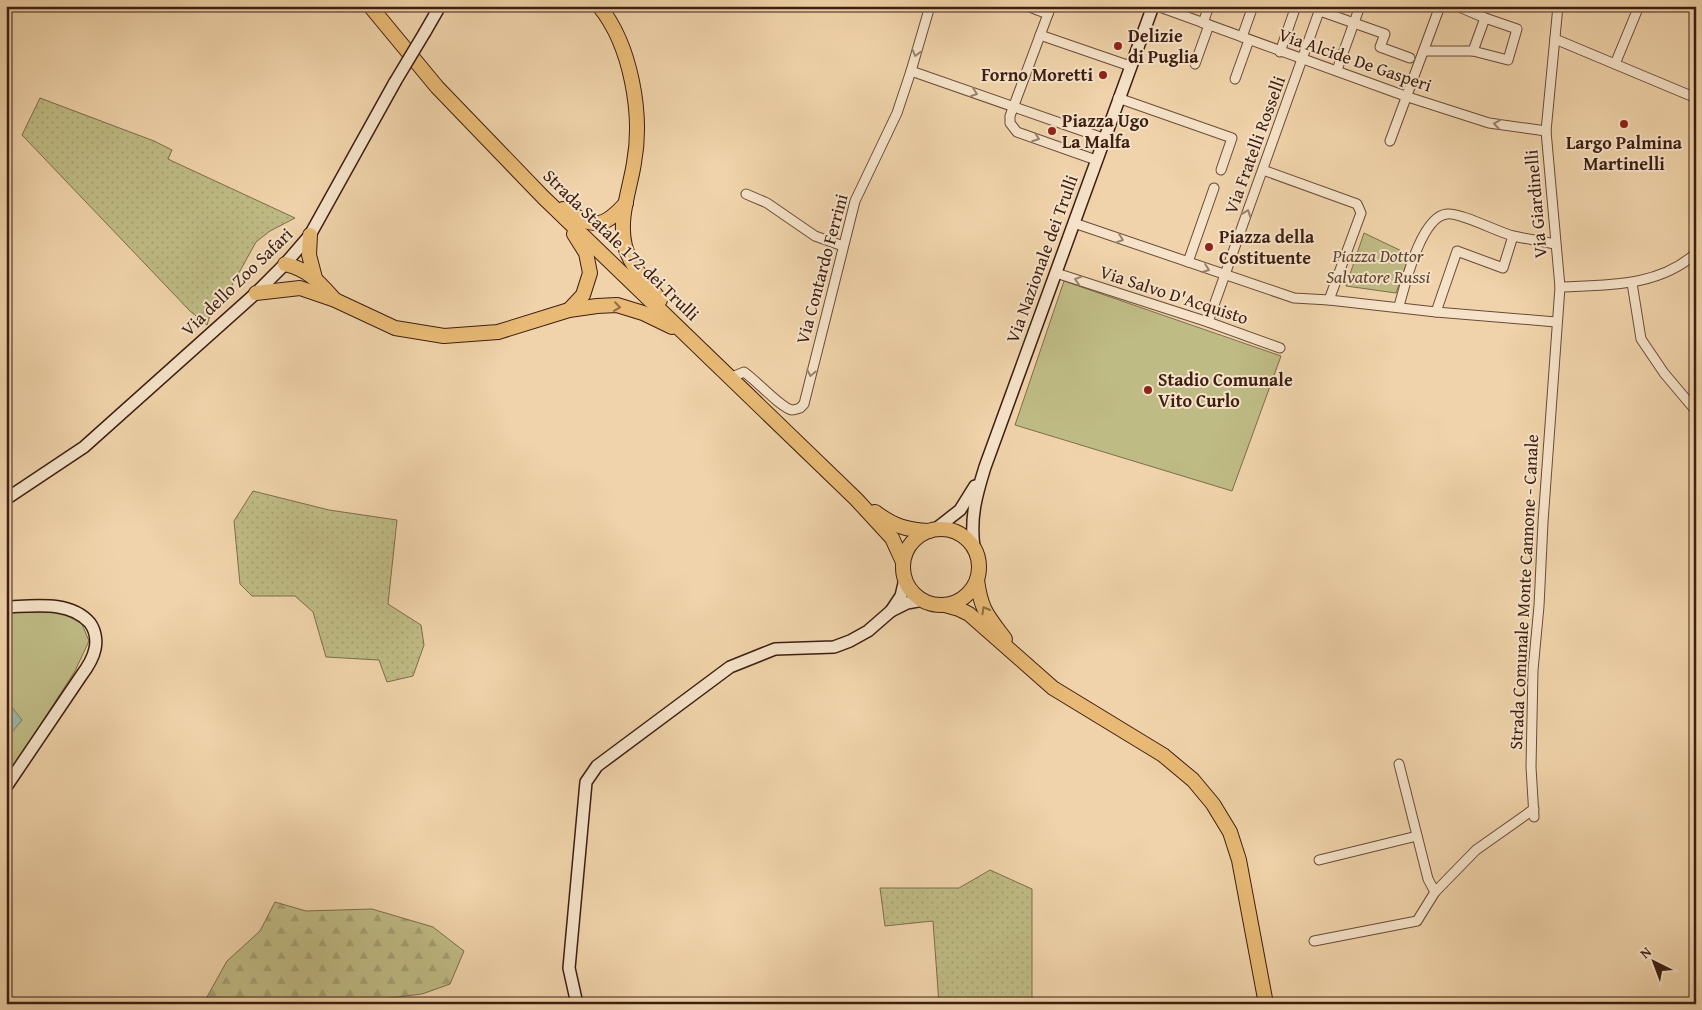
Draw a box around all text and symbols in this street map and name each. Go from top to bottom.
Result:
street label: Via Alcide De Gasperi [1275,21,1435,98]
place label: Delizie di Puglia [1128,22,1199,70]
marker: Delizie di Puglia [1112,40,1124,52]
one-way arrow [911,49,922,57]
place label: Forno Moretti [981,61,1093,88]
marker: Forno Moretti [1097,69,1109,81]
street label: Via Fratelli Rosselli [1217,72,1292,218]
one-way arrow [969,87,978,97]
place label: Piazza Ugo La Malfa [1062,107,1149,155]
marker: Largo Palmina Martinelli [1618,118,1630,130]
one-way arrow [1493,119,1501,130]
marker: Piazza Ugo La Malfa [1046,125,1058,137]
place label: Largo Palmina Martinelli [1566,129,1683,177]
one-way arrow [1031,132,1040,142]
street label: Via Giardinelli [1517,149,1554,260]
street label: Strada Statale 172 dei Trulli [537,163,706,327]
street label: Via Nazionale dei Trulli [999,171,1085,347]
street label: Via Contardo Ferrini [788,191,855,347]
one-way arrow [1241,209,1251,218]
street label: Via dello Zoo Safari [175,221,299,342]
place label: Piazza della Costituente [1219,223,1315,271]
one-way arrow [1115,233,1124,243]
marker: Piazza della Costituente [1203,241,1215,253]
park label: Piazza Dottor Salvatore Russi [1326,242,1430,290]
street label: Via Salvo D'Acquisto [1096,258,1252,331]
one-way arrow [1201,263,1210,273]
one-way arrow [1074,276,1083,286]
one-way arrow [612,301,621,311]
place label: Stadio Comunale Vito Curlo [1158,366,1293,414]
one-way arrow [807,368,817,377]
marker: Stadio Comunale Vito Curlo [1142,384,1154,396]
street label: Strada Comunale Monte Cannone - Canale [1502,433,1545,750]
one-way arrow [981,606,991,615]
north arrow [1630,938,1680,988]
text: N [1635,941,1656,963]

